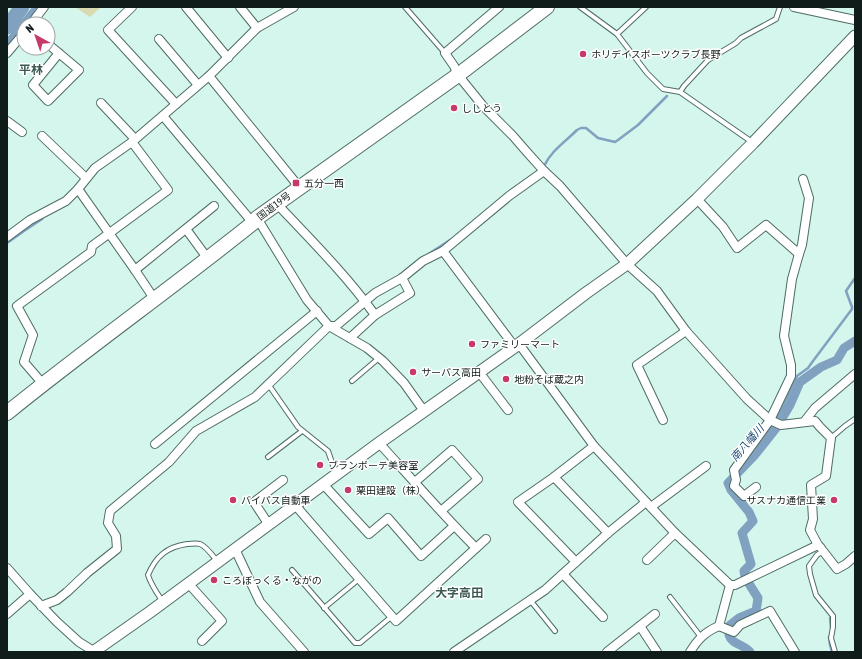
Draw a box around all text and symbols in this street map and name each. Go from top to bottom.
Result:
north arrow [16,16,56,56]
text: N [23,22,36,35]
marker: ホリデイスポーツクラブ長野 [578,49,588,59]
place label: ホリデイスポーツクラブ長野 [591,49,721,60]
district label: 平林 [19,63,43,77]
marker: ししとう [449,103,459,113]
place label: ししとう [462,103,502,114]
marker: 五分一西 [291,178,301,188]
place label: 五分一西 [304,178,344,189]
street label: 国道19号 [255,190,293,222]
marker: ファミリーマート [467,339,477,349]
place label: ファミリーマート [480,339,560,350]
marker: サーパス高田 [408,367,418,377]
place label: サーパス高田 [421,367,481,378]
marker: 地粉そば蔵之内 [501,374,511,384]
place label: 地粉そば蔵之内 [514,374,584,385]
water label: 南八幡川 [728,422,767,464]
marker: ブランボーテ美容室 [315,460,325,470]
place label: ブランボーテ美容室 [328,460,418,471]
marker: 栗田建設（株） [343,485,353,495]
place label: 栗田建設（株） [356,485,426,496]
marker: バイパス自動車 [228,495,238,505]
place label: バイパス自動車 [241,495,311,506]
place label: サスナカ通信工業 [746,495,826,506]
marker: サスナカ通信工業 [829,495,839,505]
marker: ころぼっくる・ながの [209,575,219,585]
place label: ころぼっくる・ながの [222,575,322,586]
district label: 大字高田 [435,586,483,600]

